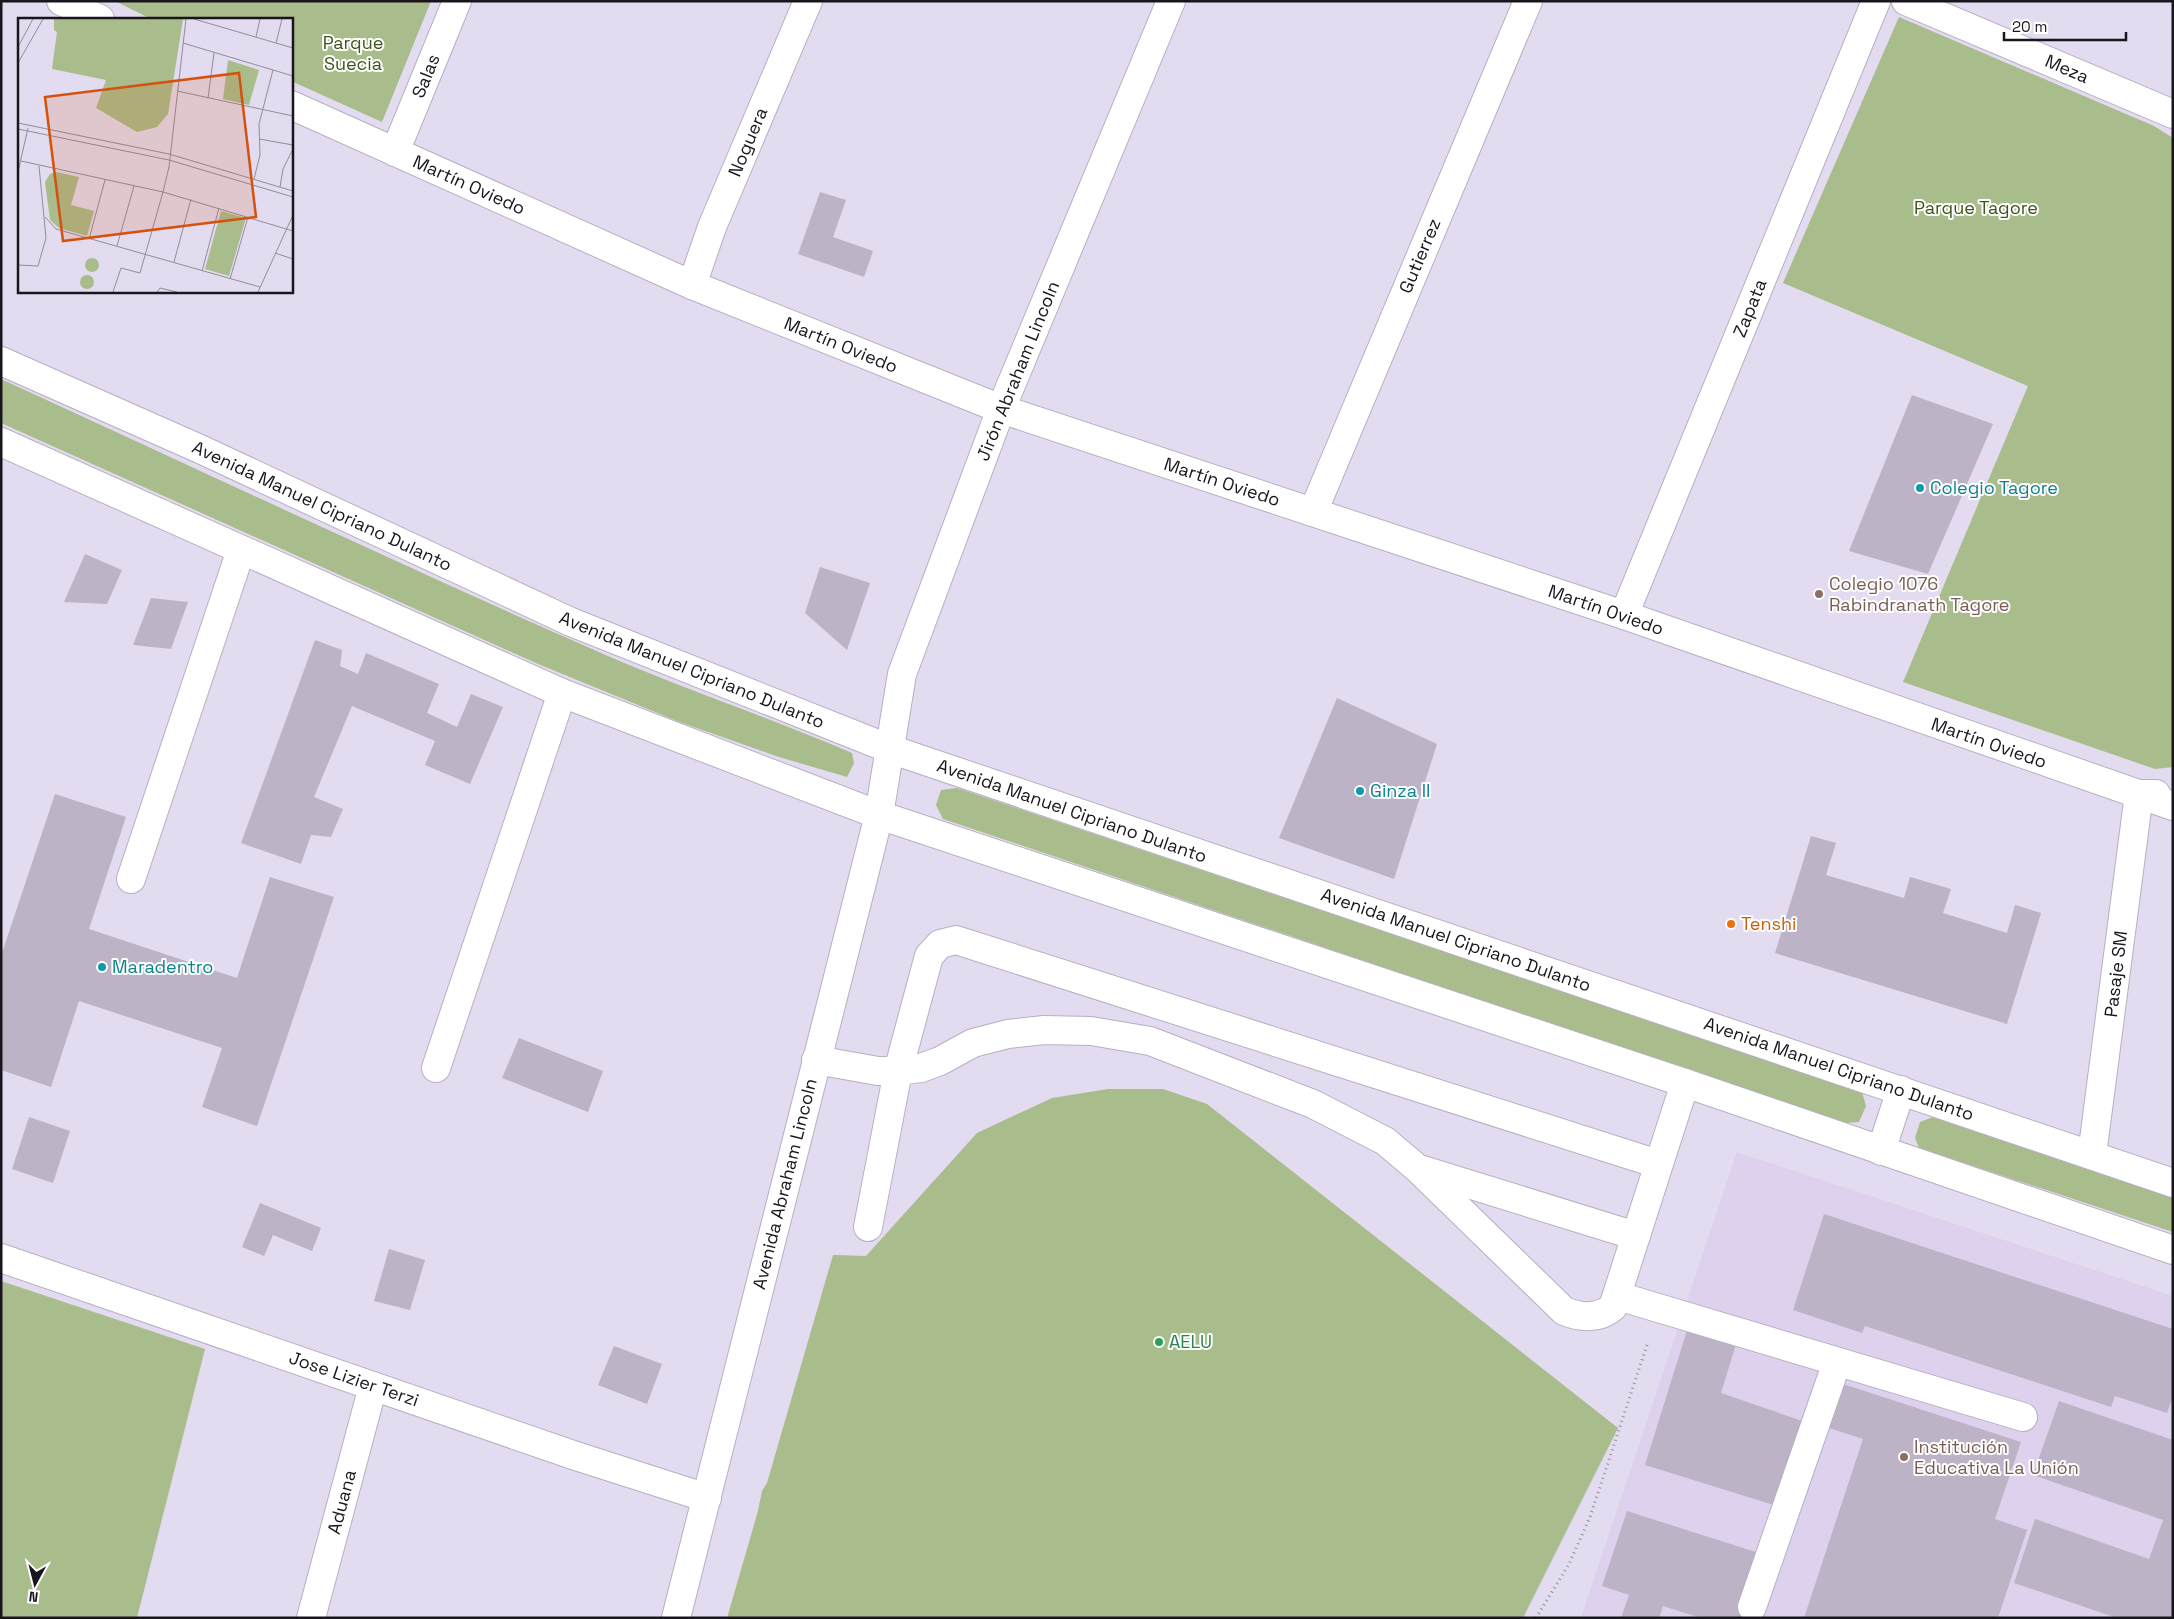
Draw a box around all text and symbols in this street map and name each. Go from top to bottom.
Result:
scale bar [2004,10,2126,42]
text: 20 m [2012,17,2047,36]
inset map [18,18,292,292]
park label: Parque Suecia [323,31,383,75]
street label: Meza [2042,49,2093,88]
street label: Salas [406,50,445,101]
street label: Noguera [723,104,772,180]
street label: Martín Oviedo [409,150,529,220]
park label: Parque Tagore [1914,196,2038,219]
street label: Gutierrez [1393,215,1446,297]
street label: Zapata [1728,275,1772,340]
street label: Jirón Abraham Lincoln [971,278,1064,464]
street label: Martín Oviedo [781,311,901,378]
street label: Avenida Manuel Cipriano Dulanto [189,435,456,576]
street label: Martín Oviedo [1161,452,1283,511]
place label: Colegio Tagore [1930,476,2058,499]
marker: Colegio Tagore [1914,482,1926,494]
place label: Colegio 1076 Rabindranath Tagore [1829,572,2009,616]
street label: Martín Oviedo [1545,579,1667,640]
marker: Colegio 1076 Rabindranath Tagore [1813,588,1825,600]
street label: Avenida Manuel Cipriano Dulanto [556,606,828,733]
street label: Martín Oviedo [1928,712,2050,773]
street label: Avenida Manuel Cipriano Dulanto [934,753,1210,868]
place label: Ginza II [1370,779,1430,802]
marker: Ginza II [1354,785,1366,797]
street label: Avenida Manuel Cipriano Dulanto [1318,882,1594,997]
place label: Tenshi [1741,912,1796,935]
marker: Tenshi [1725,918,1737,930]
street label: Pasaje SM [2099,929,2132,1019]
place label: Maradentro [112,955,213,978]
marker: Maradentro [96,961,108,973]
street label: Avenida Manuel Cipriano Dulanto [1701,1011,1977,1126]
street label: Avenida Abraham Lincoln [747,1076,822,1292]
place label: AELU [1169,1330,1212,1353]
marker: AELU [1153,1336,1165,1348]
street label: Jose Lizier Terzi [286,1346,422,1411]
place label: Institución Educativa La Unión [1914,1435,2079,1479]
marker: Institución Educativa La Unión [1898,1451,1910,1463]
street label: Aduana [322,1467,361,1537]
north arrow [10,1559,60,1609]
text: N [28,1587,39,1606]

